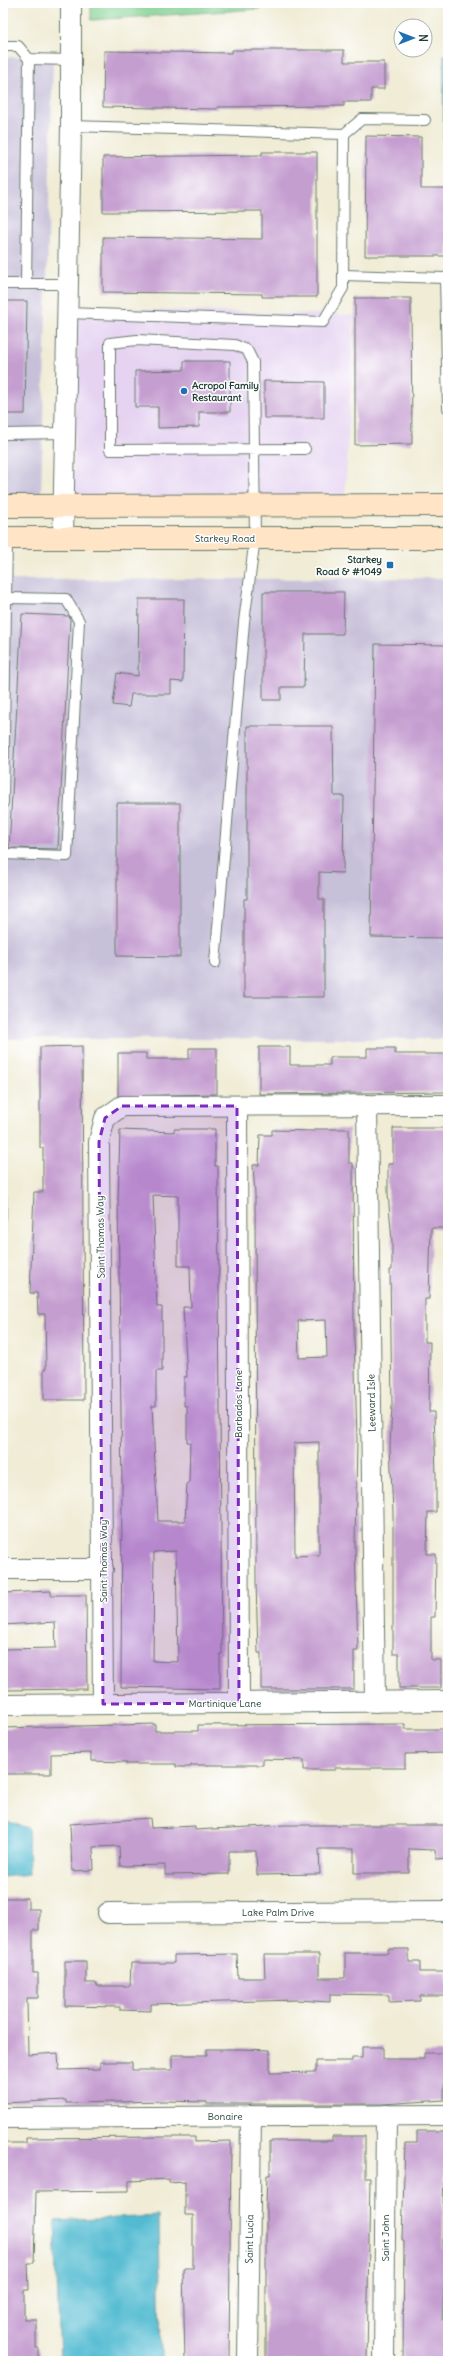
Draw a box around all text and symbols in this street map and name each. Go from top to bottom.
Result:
north arrow [393,18,433,58]
text: N [416,34,430,42]
place label: Acropol Family Restaurant [192,379,259,404]
marker: Acropol Family Restaurant [179,386,189,396]
street label: Starkey Road [195,532,255,545]
place label: Starkey Road & #1049 [316,553,382,578]
marker: Starkey Road & #1049 [385,560,395,570]
street label: Saint Thomas Way [93,1195,108,1279]
street label: Barbados Lane [232,1370,245,1438]
street label: Leeward Isle [364,1374,379,1432]
street label: Saint Thomas Way [97,1519,110,1603]
street label: Martinique Lane [189,1697,261,1710]
street label: Lake Palm Drive [242,1906,314,1919]
street label: Bonaire [207,2110,243,2123]
street label: Saint Lucia [243,2214,256,2264]
street label: Saint John [379,2214,392,2262]

